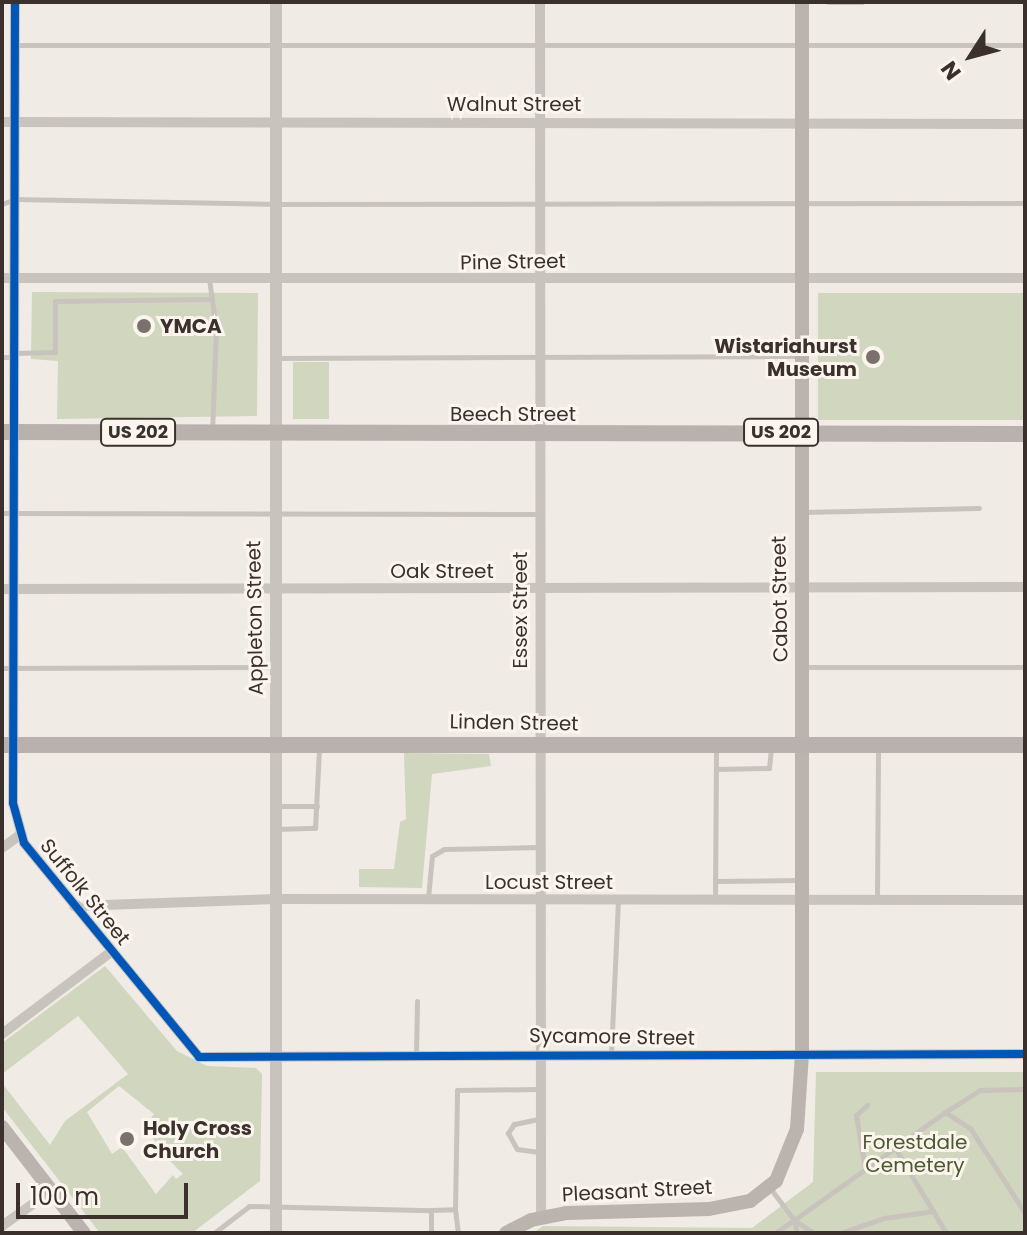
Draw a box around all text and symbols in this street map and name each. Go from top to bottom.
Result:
north arrow [931,16,1011,96]
text: N [934,55,969,86]
street label: Walnut Street [447,92,581,116]
street label: Pine Street [460,249,566,275]
place label: YMCA [160,314,222,338]
marker: YMCA [135,317,153,335]
place label: Wistariahurst Museum [714,334,857,381]
marker: Wistariahurst Museum [864,348,882,366]
street label: Beech Street [450,402,576,426]
road number: US 202 [100,418,176,446]
road number: US 202 [743,418,819,446]
street label: Cabot Street [767,536,793,662]
street label: Appleton Street [242,540,268,696]
street label: Essex Street [508,551,532,669]
street label: Oak Street [390,559,494,583]
street label: Linden Street [449,710,579,736]
street label: Suffolk Street [35,834,135,950]
street label: Locust Street [485,870,613,894]
street label: Sycamore Street [529,1024,695,1050]
place label: Holy Cross Church [143,1116,252,1163]
marker: Holy Cross Church [118,1130,136,1148]
park label: Forestdale Cemetery [863,1130,967,1177]
scale bar [20,1167,192,1217]
street label: Pleasant Street [561,1175,713,1207]
text: 100 m [30,1180,99,1213]

